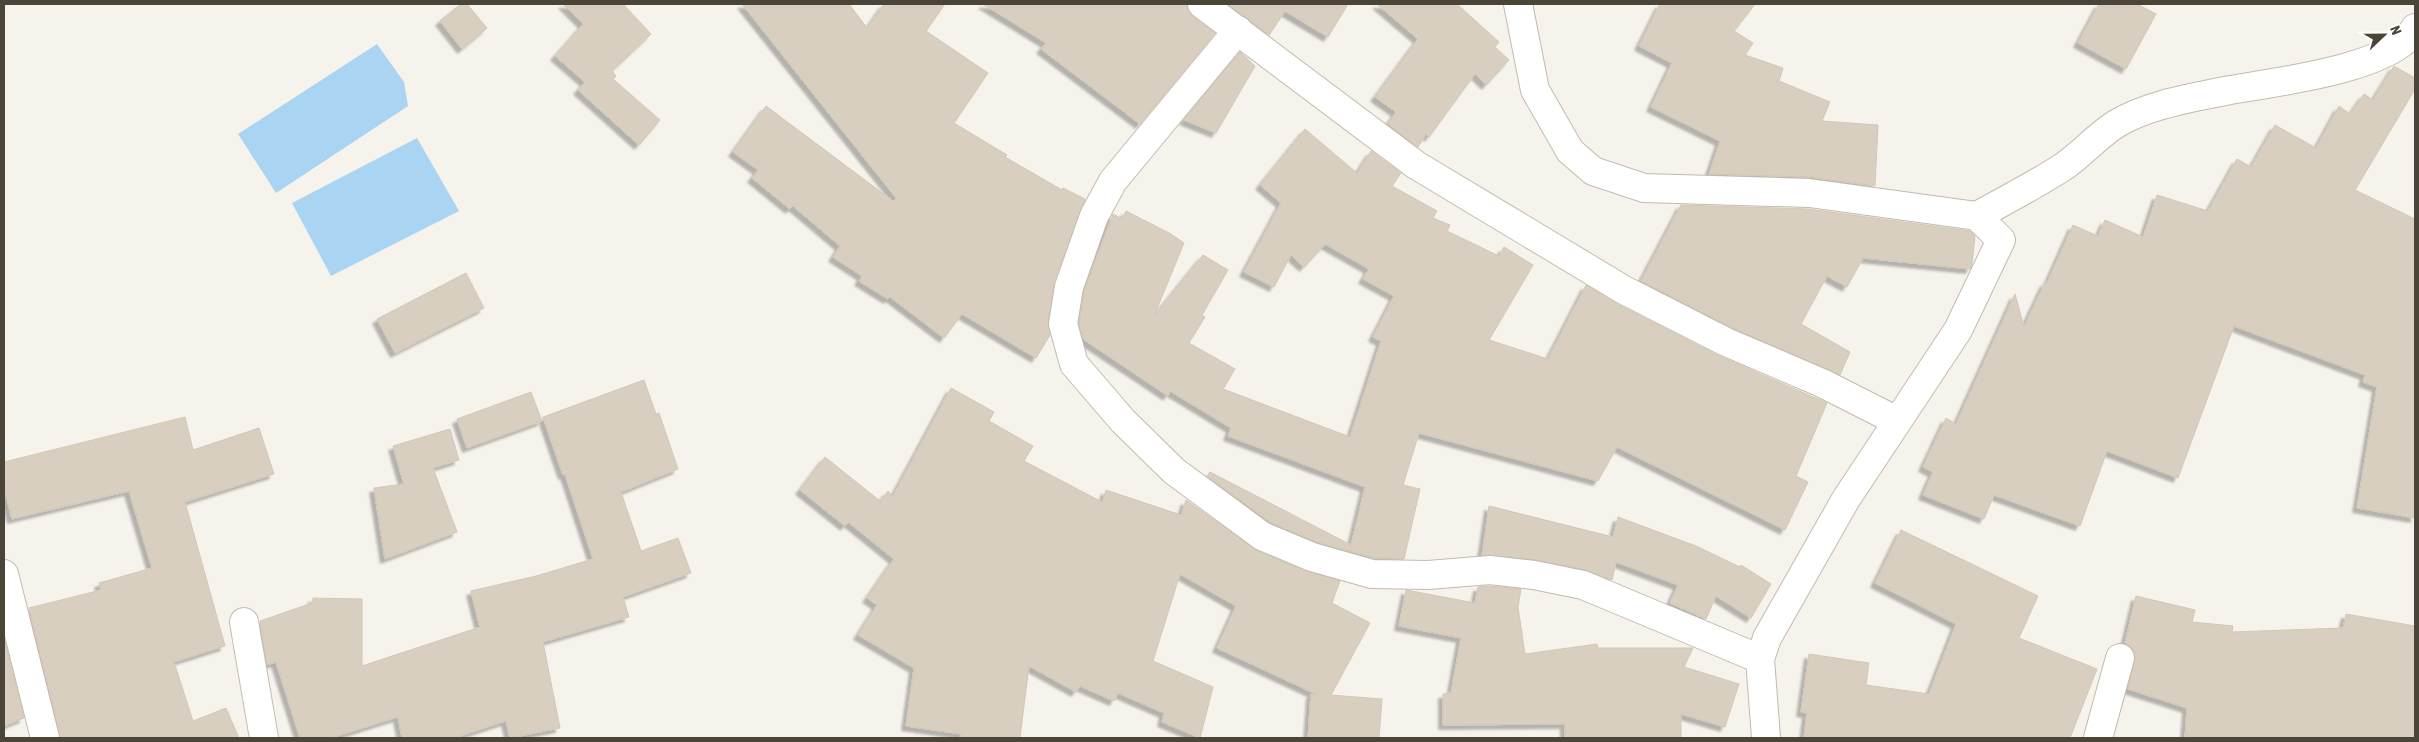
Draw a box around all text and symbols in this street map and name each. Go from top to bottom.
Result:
north arrow [2359,10,2409,60]
text: N [2387,23,2405,37]

